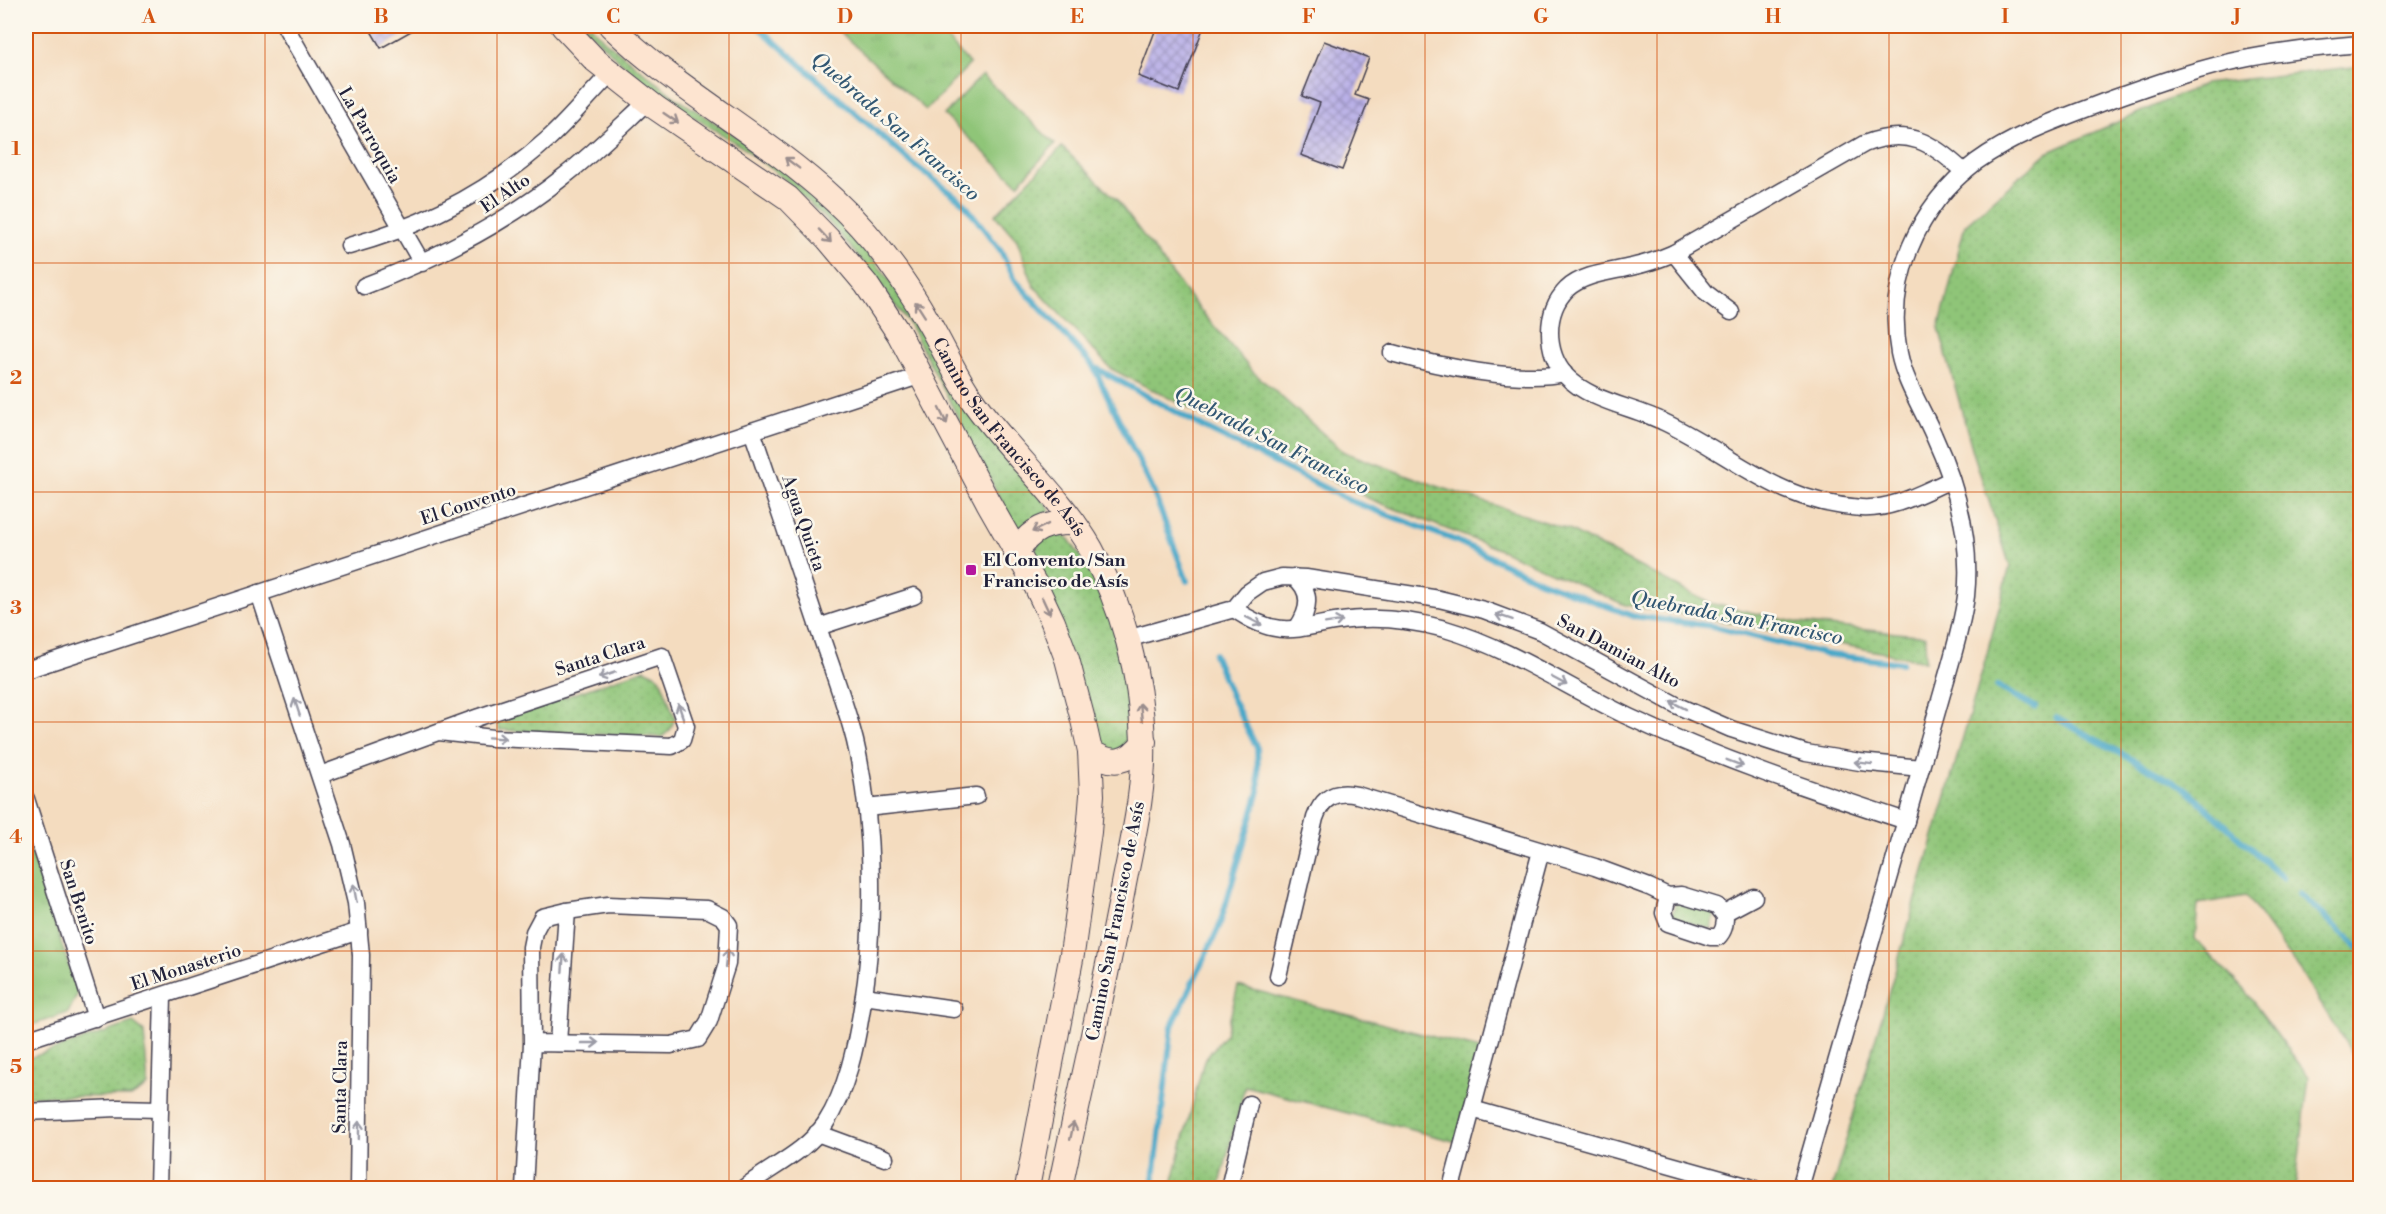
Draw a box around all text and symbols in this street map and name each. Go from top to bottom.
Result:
text: A [141,5,157,30]
text: B [373,5,389,30]
text: C [606,5,620,30]
text: D [837,5,853,30]
text: E [1070,5,1084,30]
text: F [1302,5,1316,30]
text: G [1533,5,1549,30]
text: H [1765,5,1782,30]
text: I [2001,5,2009,30]
text: J [2230,5,2241,30]
water label: Quebrada San Francisco [806,47,984,207]
street label: La Parroquia [333,83,407,188]
one-way arrow [662,112,679,124]
text: 1 [11,137,21,162]
one-way arrow [784,157,800,170]
street label: El Alto [476,168,535,218]
one-way arrow [818,228,832,243]
one-way arrow [914,301,926,317]
street label: Camino San Francisco de Asís [927,334,1091,541]
text: 2 [10,366,22,391]
water label: Quebrada San Francisco [1170,381,1373,501]
one-way arrow [937,407,949,424]
street label: Agua Quieta [776,471,831,575]
street label: El Convento [417,478,519,531]
one-way arrow [1032,523,1050,535]
place label: El Convento / San Francisco de Asís [983,549,1129,593]
marker: El Convento / San Francisco de Asís [964,563,978,577]
water label: Quebrada San Francisco [1629,586,1845,651]
text: 3 [10,596,22,621]
one-way arrow [1040,597,1052,615]
street label: San Damian Alto [1553,609,1684,694]
one-way arrow [1495,611,1514,622]
one-way arrow [1245,615,1262,627]
one-way arrow [1324,617,1344,628]
street label: Santa Clara [552,631,649,682]
one-way arrow [598,670,617,681]
one-way arrow [1549,676,1567,687]
one-way arrow [291,698,302,717]
one-way arrow [1669,699,1687,710]
one-way arrow [675,703,686,722]
one-way arrow [1135,703,1146,723]
one-way arrow [486,732,506,743]
one-way arrow [1854,757,1873,768]
one-way arrow [1726,758,1744,769]
street label: Camino San Francisco de Asís [1081,799,1150,1043]
text: 4 [9,825,23,850]
street label: San Benito [54,857,103,948]
one-way arrow [349,884,360,904]
street label: El Monasterio [128,939,244,996]
one-way arrow [722,949,733,968]
one-way arrow [558,954,569,974]
one-way arrow [580,1037,600,1049]
street label: Santa Clara [328,1039,353,1134]
text: 5 [10,1055,22,1080]
one-way arrow [353,1121,365,1141]
one-way arrow [1067,1122,1078,1142]

